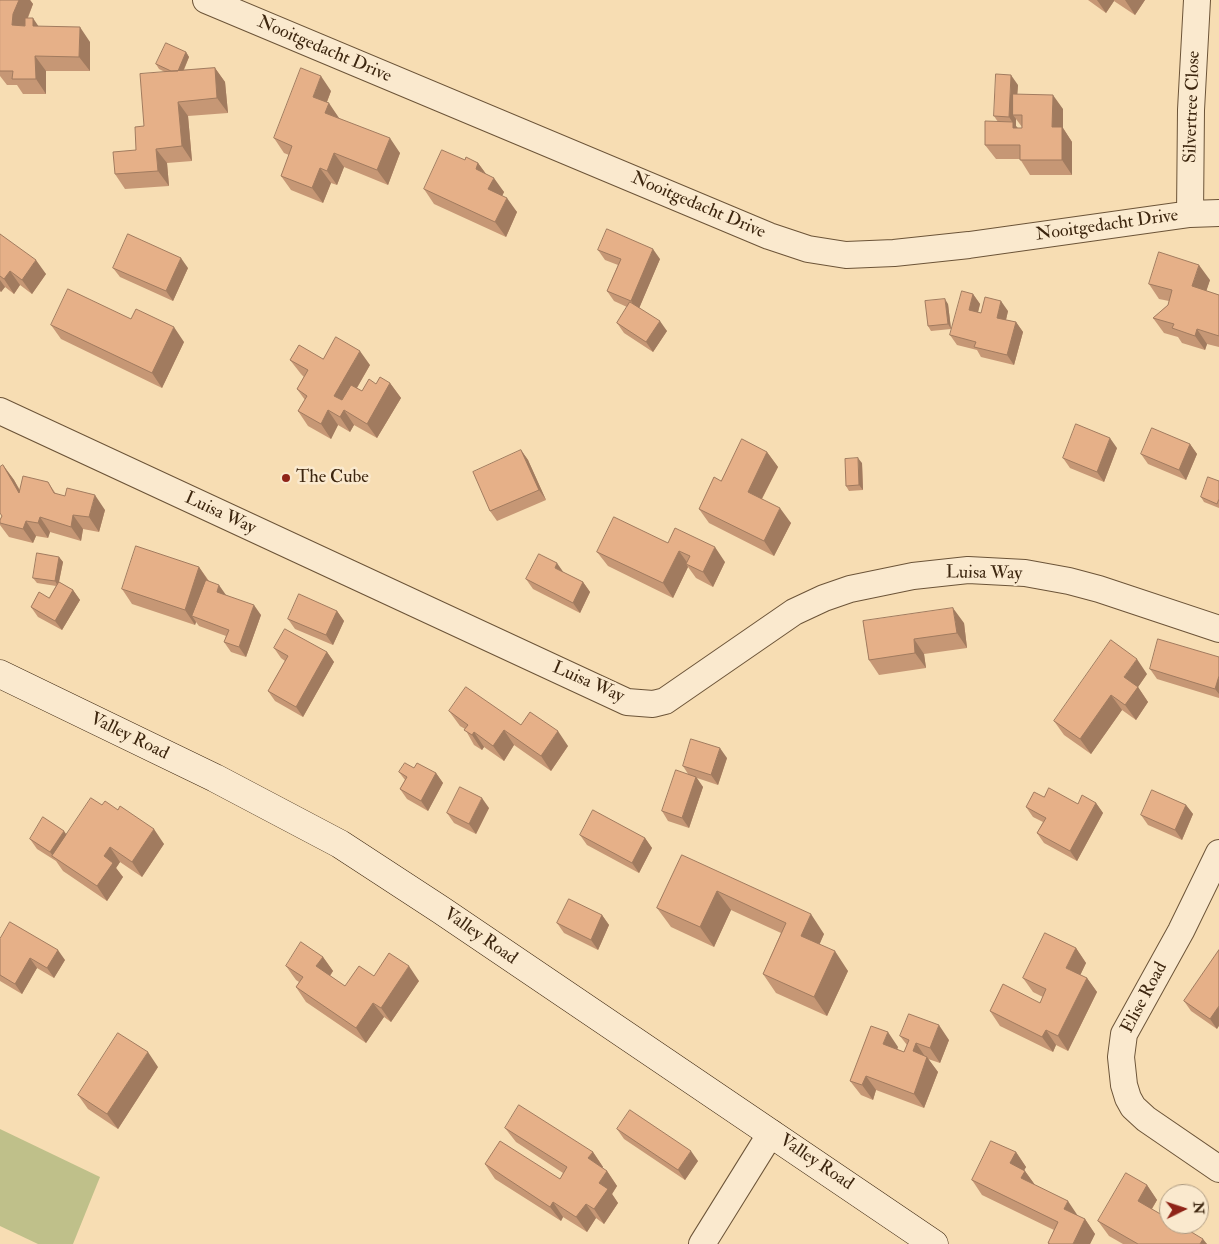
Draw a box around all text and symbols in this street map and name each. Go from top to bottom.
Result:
street label: Nooitgedacht Drive [254,12,394,88]
street label: Silvertree Close [1180,50,1206,164]
street label: Nooitgedacht Drive [628,168,768,244]
street label: Nooitgedacht Drive [1034,205,1180,247]
place label: The Cube [296,467,369,489]
marker: The Cube [280,472,292,484]
street label: Luisa Way [181,488,259,540]
street label: Luisa Way [946,563,1022,585]
street label: Luisa Way [549,658,627,708]
street label: Valley Road [86,709,172,765]
street label: Valley Road [439,904,521,970]
street label: Elise Road [1117,959,1173,1037]
street label: Valley Road [775,1130,857,1196]
north arrow [1159,1184,1209,1234]
text: N [1190,1201,1207,1215]

